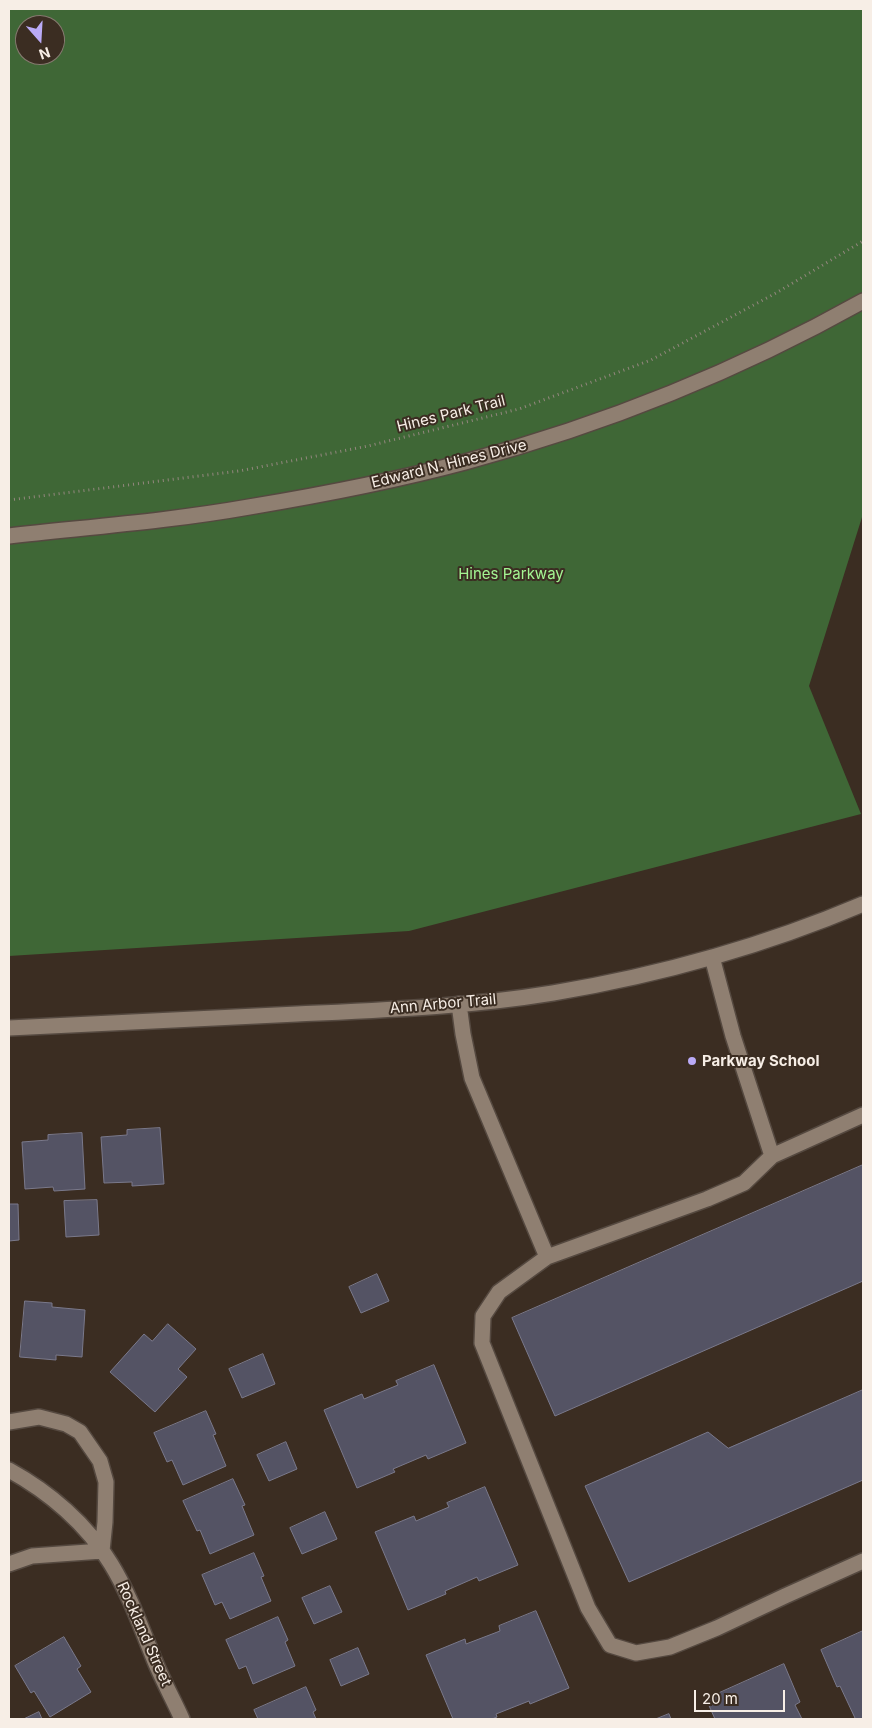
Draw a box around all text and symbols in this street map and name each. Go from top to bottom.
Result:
north arrow [15,15,65,65]
text: N [37,44,53,63]
street label: Hines Park Trail [395,392,507,436]
street label: Edward N. Hines Drive [370,436,528,492]
park label: Hines Parkway [458,565,564,583]
street label: Ann Arbor Trail [389,990,497,1018]
place label: Parkway School [702,1052,819,1070]
marker: Parkway School [686,1055,698,1067]
street label: Rockland Street [113,1579,175,1689]
scale bar [697,1680,788,1712]
text: 20 m [702,1689,738,1708]

